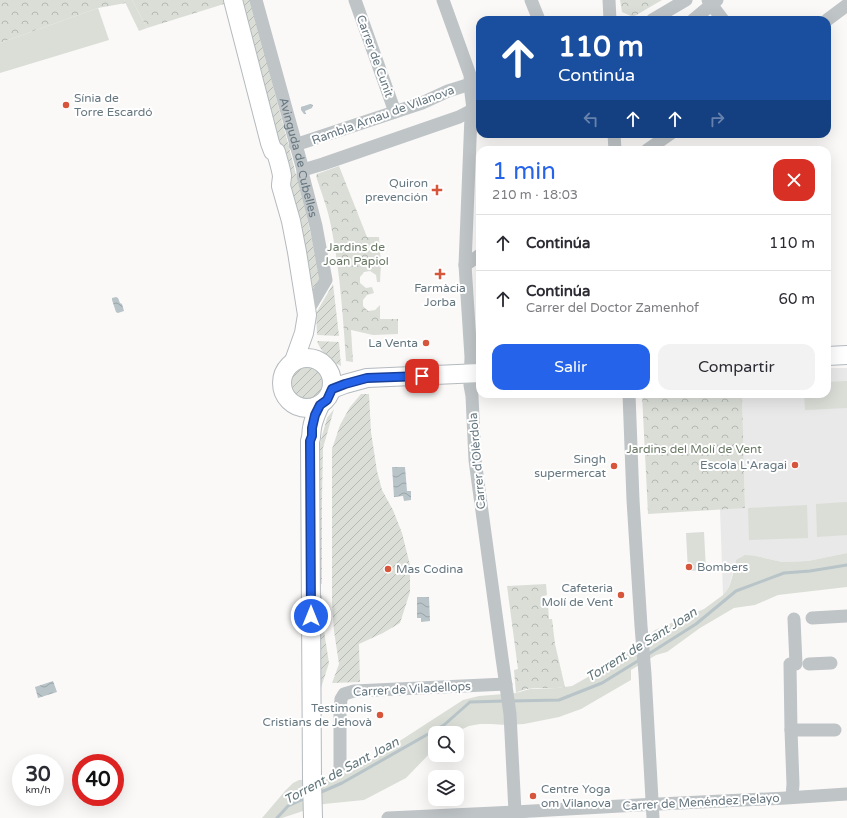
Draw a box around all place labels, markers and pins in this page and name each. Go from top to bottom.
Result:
place label: Sínia de Torre Escardó [74,91,153,119]
marker: Sínia de Torre Escardó [61,100,71,110]
place label: Quiron prevención [365,176,428,204]
marker: Quiron prevención [431,184,443,196]
marker: Farmàcia Jorba [435,269,445,279]
place label: Farmàcia Jorba [414,281,466,309]
place label: La Venta [368,336,418,350]
marker: La Venta [421,338,431,348]
pin [405,359,439,393]
place label: Singh supermercat [534,452,606,480]
place label: Escola L'Aragai [700,458,787,472]
marker: Escola L'Aragai [790,460,800,470]
marker: Singh supermercat [609,461,619,471]
place label: Bombers [697,560,749,574]
place label: Mas Codina [396,562,463,576]
marker: Bombers [684,562,694,572]
marker: Mas Codina [383,564,393,574]
place label: Cafeteria Molí de Vent [541,581,613,609]
marker: Cafeteria Molí de Vent [616,590,626,600]
place label: Testimonis Cristians de Jehovà [263,701,372,729]
marker: Testimonis Cristians de Jehovà [375,710,385,720]
place label: Centre Yoga om Vilanova [541,782,611,810]
marker: Centre Yoga om Vilanova [528,791,538,801]

